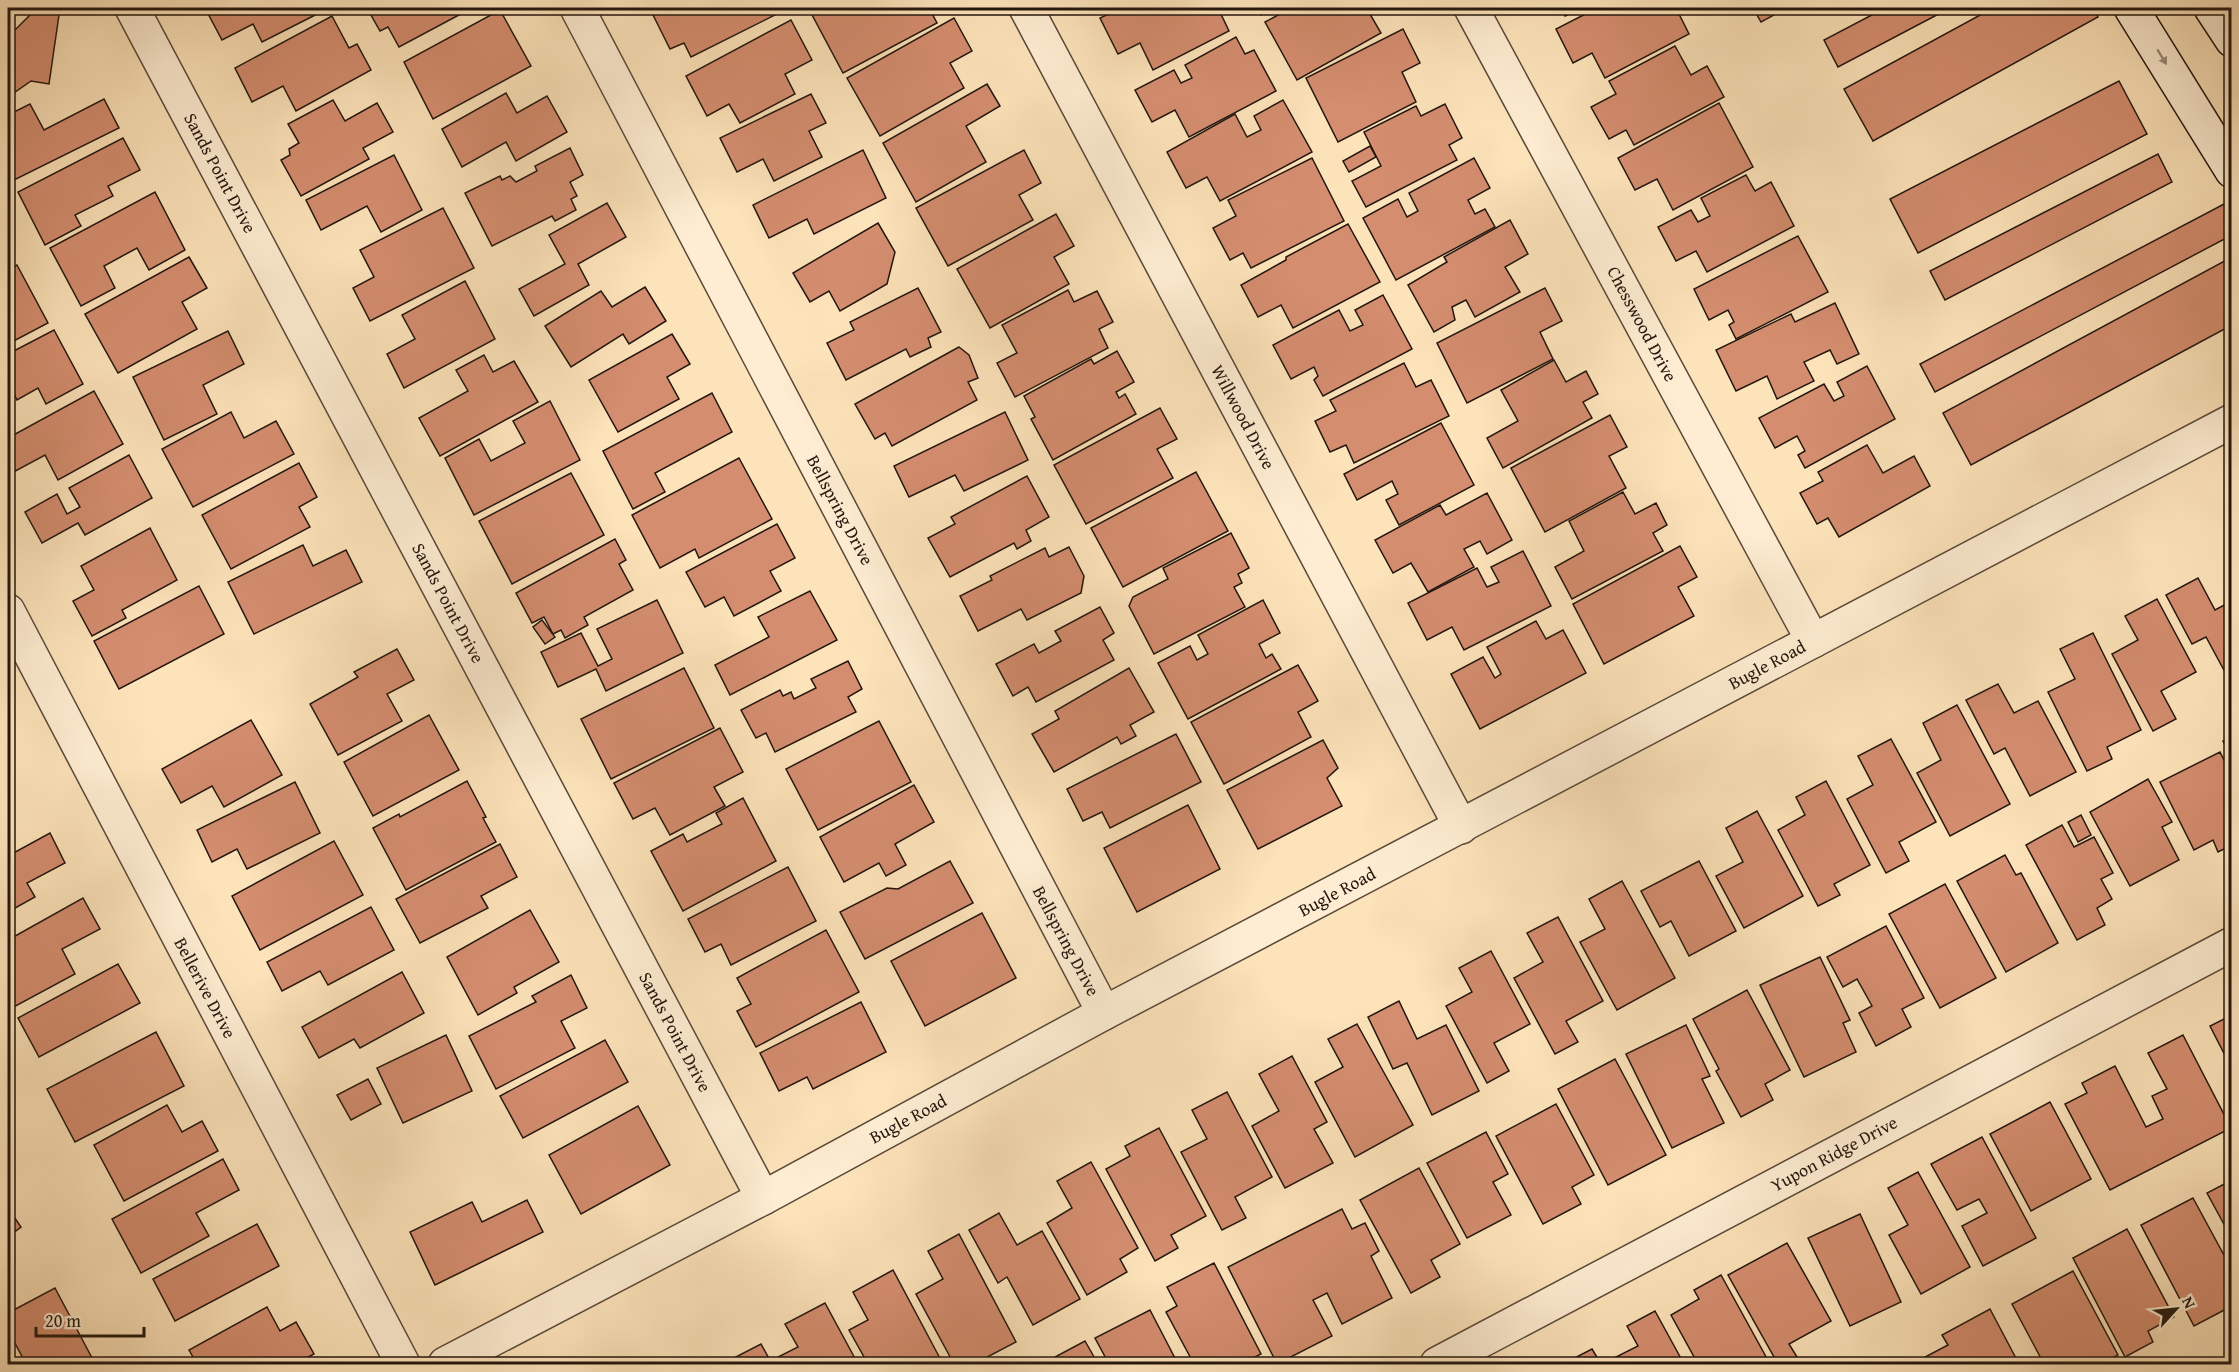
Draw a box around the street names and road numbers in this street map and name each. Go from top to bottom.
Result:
street label: Sands Point Drive [177,108,264,238]
street label: Chesswood Drive [1601,261,1684,386]
street label: Willwood Drive [1204,360,1282,474]
street label: Bellspring Drive [800,450,881,570]
street label: Sands Point Drive [405,538,492,668]
street label: Bugle Road [1723,633,1811,696]
street label: Bugle Road [1293,860,1381,923]
street label: Bellspring Drive [1026,881,1107,1001]
street label: Bellerive Drive [167,932,243,1043]
street label: Sands Point Drive [632,967,719,1097]
street label: Bugle Road [864,1087,952,1150]
street label: Yupon Ridge Drive [1765,1109,1902,1198]

